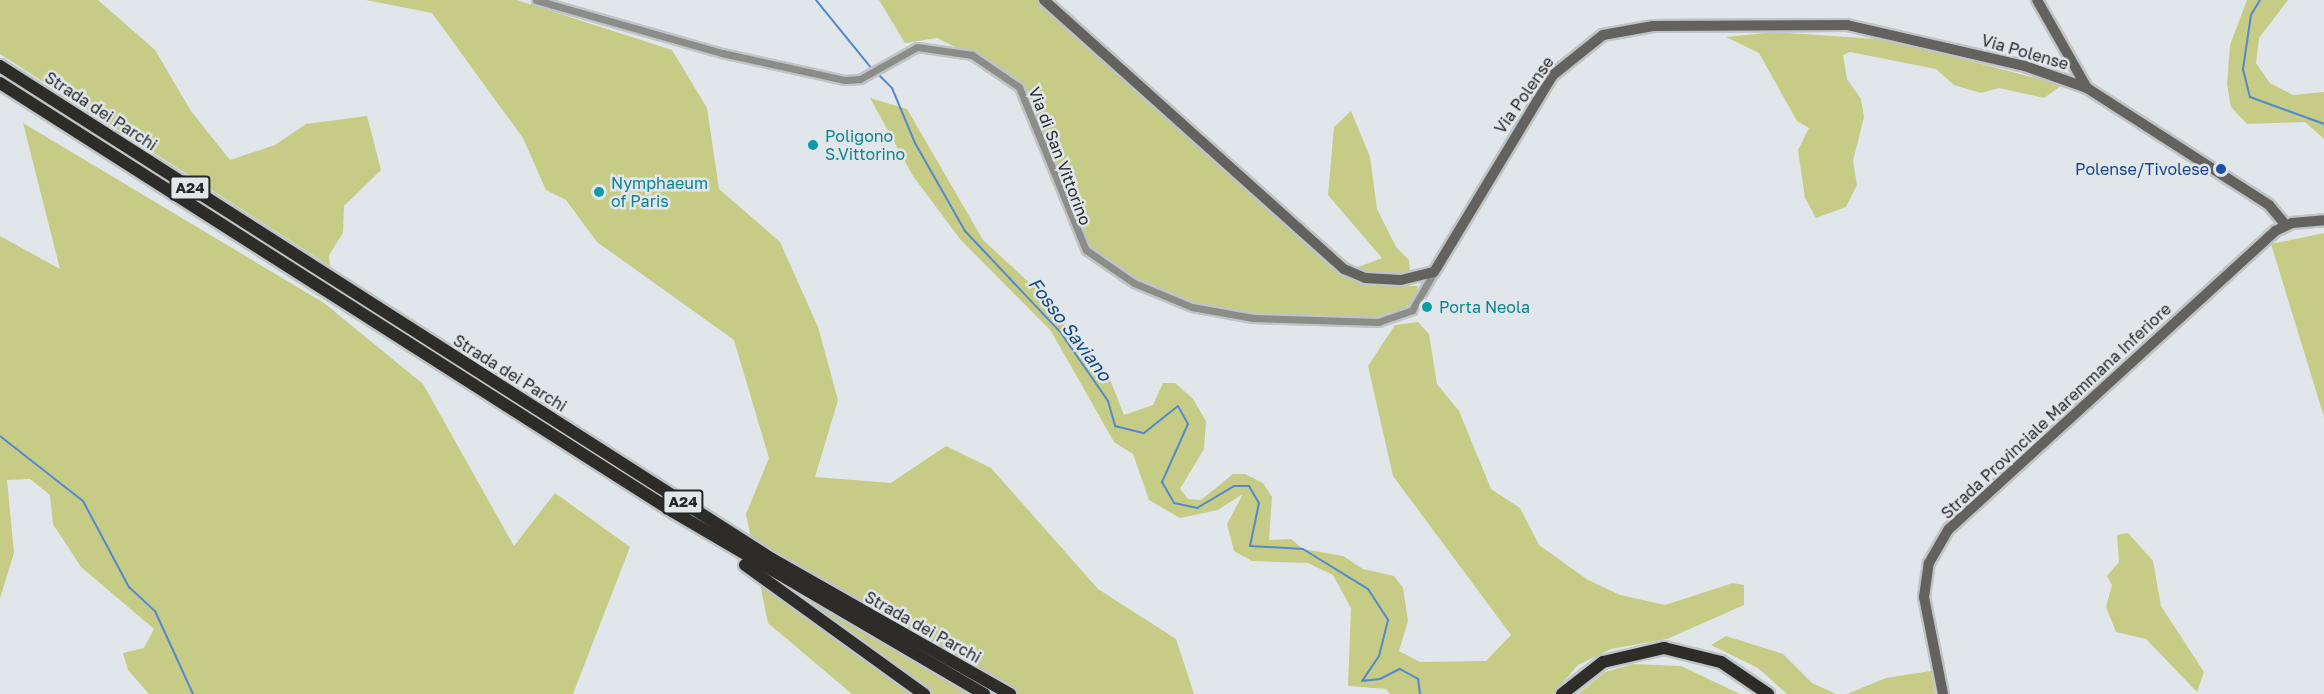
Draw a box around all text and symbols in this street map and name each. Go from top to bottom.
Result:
street label: Via Polense [1979,30,2071,74]
street label: Via Polense [1490,53,1558,137]
street label: Strada dei Parchi [41,68,161,154]
street label: Via di San Vittorino [1025,84,1095,228]
place label: Poligono S.Vittorino [825,126,905,164]
marker: Poligono S.Vittorino [806,138,820,152]
place label: Polense/Tivolese [2075,159,2209,179]
marker: Polense/Tivolese [2214,162,2228,176]
place label: Nymphaeum of Paris [611,173,708,211]
road number: A24 [169,176,211,200]
marker: Nymphaeum of Paris [592,185,606,199]
water label: Fosso Saviano [1024,273,1116,385]
place label: Porta Neola [1439,297,1530,317]
street label: Strada Provinciale Maremmana Inferiore [1937,299,2175,523]
marker: Porta Neola [1420,300,1434,314]
street label: Strada dei Parchi [450,330,570,416]
road number: A24 [662,490,704,514]
street label: Strada dei Parchi [861,587,985,667]

